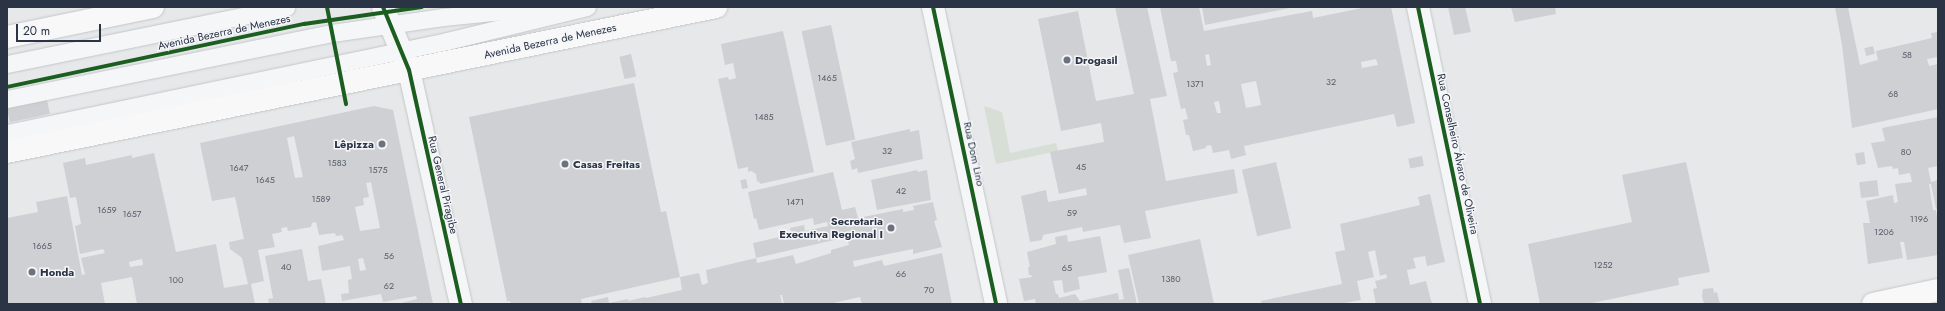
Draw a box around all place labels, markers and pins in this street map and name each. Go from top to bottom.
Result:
place label: Drogasil [1075,53,1118,67]
marker: Drogasil [1062,55,1072,65]
place label: Lêpizza [334,137,374,151]
marker: Lêpizza [377,139,387,149]
place label: Casas Freitas [573,157,640,171]
marker: Casas Freitas [560,159,570,169]
place label: Secretaria Executiva Regional I [779,215,883,241]
marker: Secretaria Executiva Regional I [886,223,896,233]
place label: Honda [40,265,74,279]
marker: Honda [27,267,37,277]

